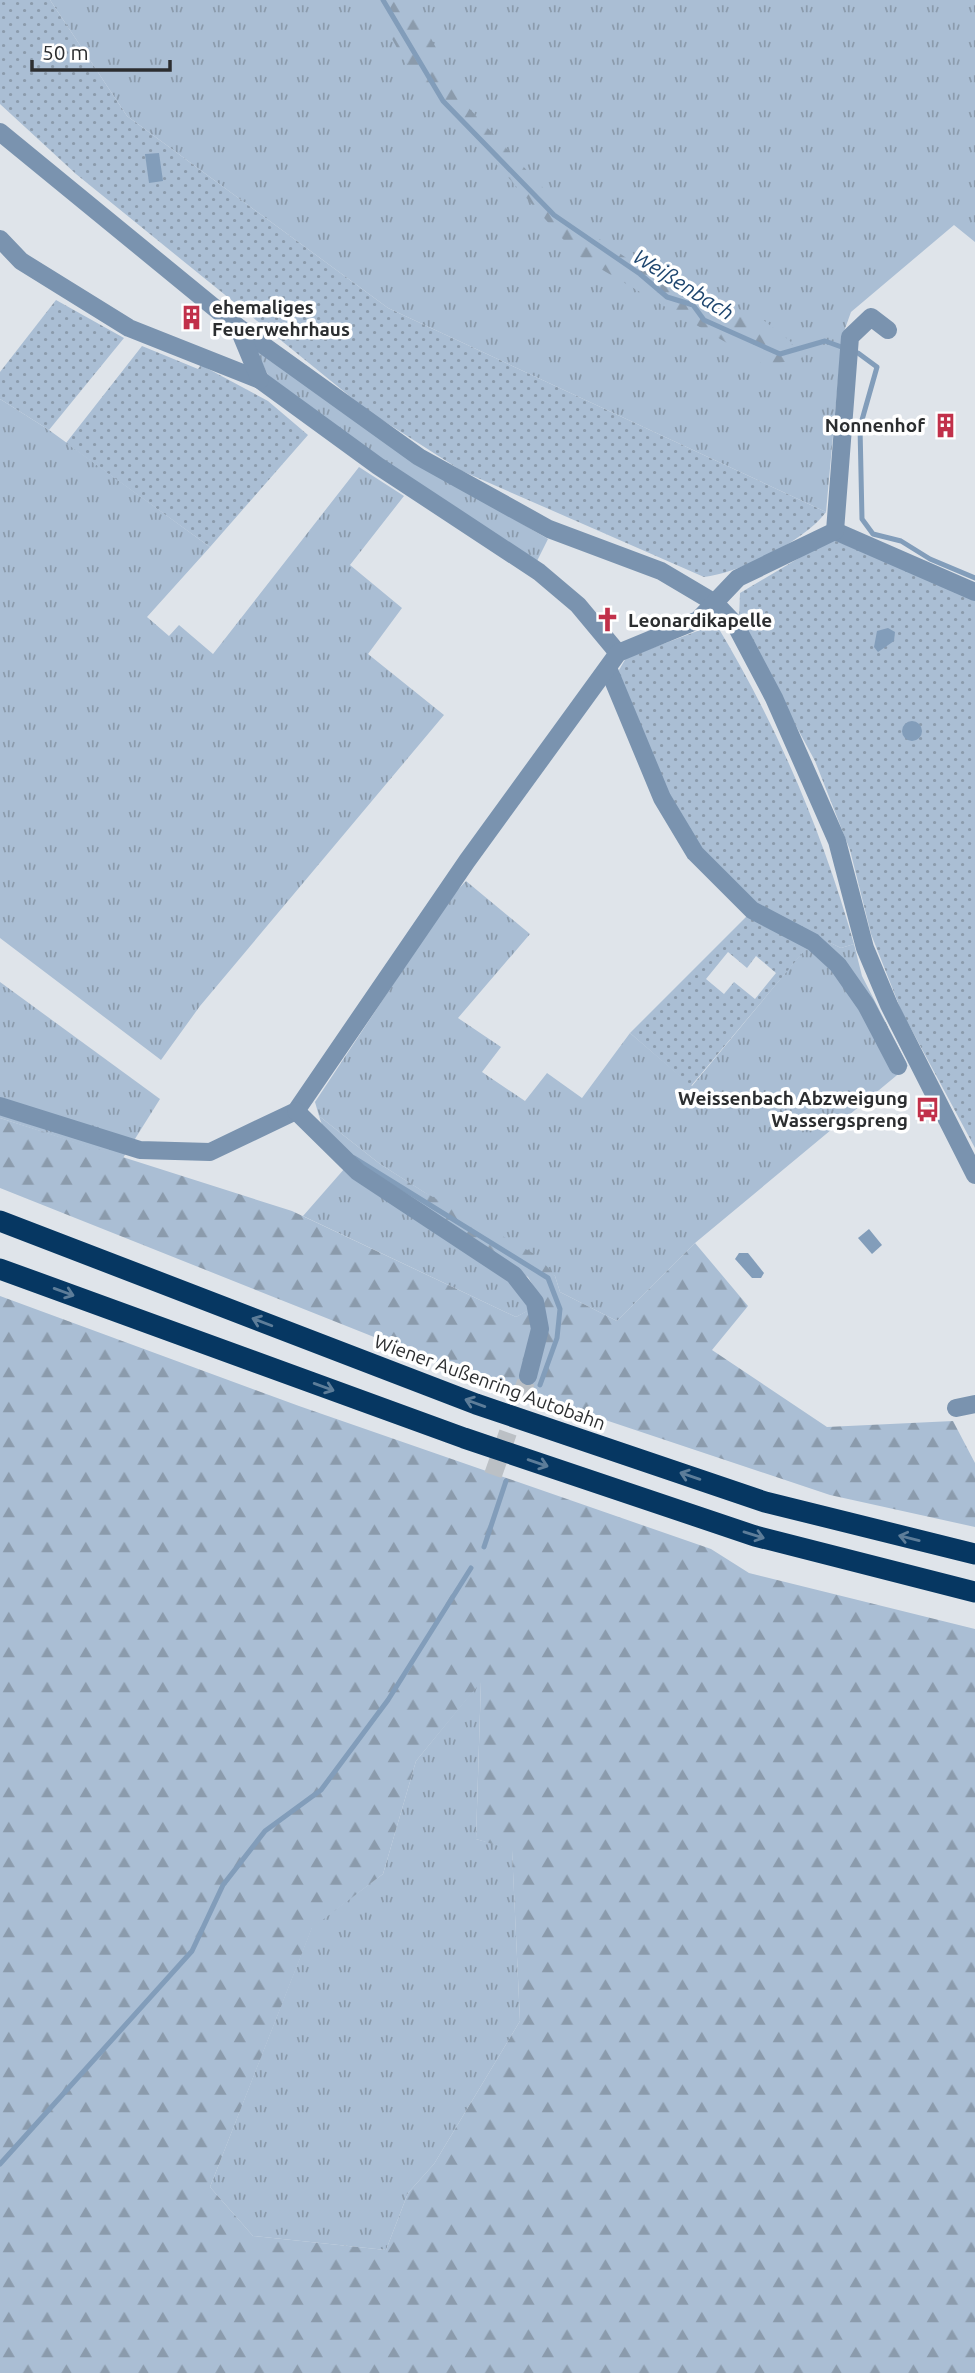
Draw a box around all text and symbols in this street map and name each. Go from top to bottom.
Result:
scale bar [32,28,170,72]
text: 50 m [42,40,89,64]
water label: Weißenbach [630,244,738,324]
place label: ehemaliges Feuerwehrhaus [212,296,350,340]
building icon: ehemaliges Feuerwehrhaus [178,304,206,332]
building icon: Nonnenhof [931,411,959,439]
place label: Nonnenhof [825,414,925,436]
church icon: Leonardikapelle [594,606,622,634]
place label: Leonardikapelle [628,609,772,631]
place label: Weissenbach Abzweigung Wassergspreng [678,1087,908,1131]
bus stop icon: Weissenbach Abzweigung Wassergspreng [914,1095,942,1123]
one-way arrow [53,1287,75,1299]
one-way arrow [251,1315,273,1328]
street label: Wiener Außenring Autobahn [371,1330,609,1434]
one-way arrow [312,1382,334,1394]
one-way arrow [464,1395,486,1408]
one-way arrow [527,1457,549,1470]
one-way arrow [679,1469,701,1482]
one-way arrow [743,1530,765,1543]
one-way arrow [898,1531,921,1544]

